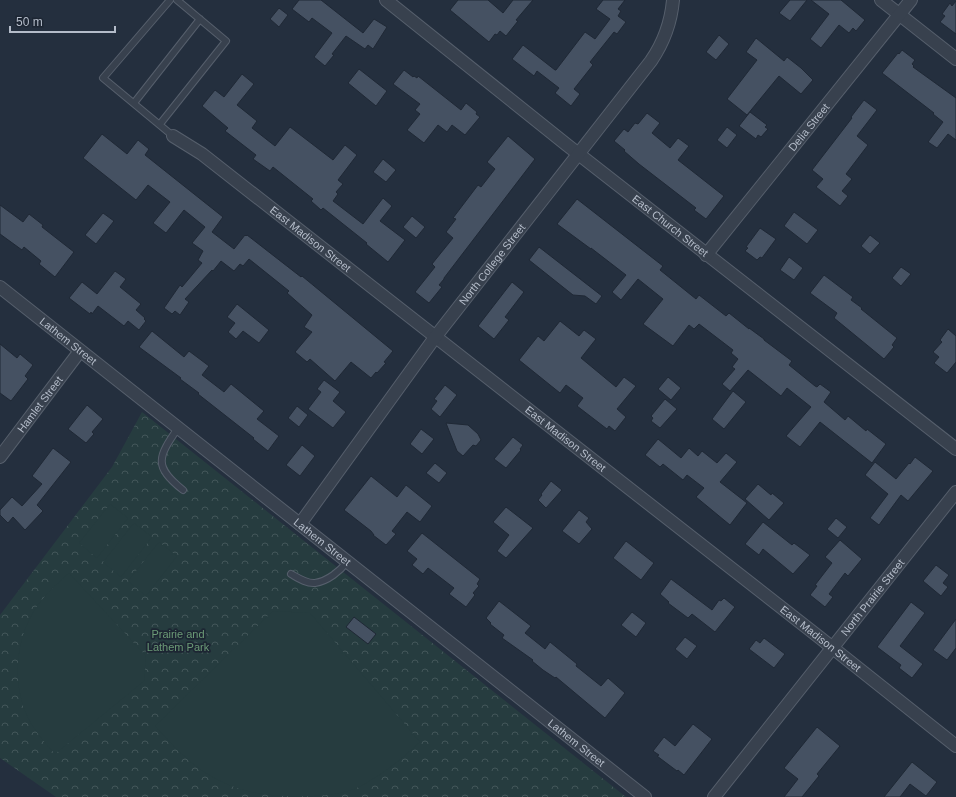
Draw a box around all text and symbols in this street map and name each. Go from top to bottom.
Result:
scale bar [10,8,115,34]
text: 50 m [16,15,43,29]
street label: Delia Street [786,101,831,153]
street label: East Church Street [630,192,711,259]
street label: East Madison Street [268,204,353,274]
street label: North College Street [457,221,527,307]
street label: Lathem Street [37,315,99,367]
street label: Hamlet Street [15,374,65,435]
street label: East Madison Street [523,403,608,474]
street label: Lathem Street [292,516,353,568]
street label: North Prairie Street [838,557,907,638]
street label: East Madison Street [778,603,863,674]
park label: Prairie and Lathem Park [147,628,210,653]
street label: Lathem Street [546,717,607,769]

